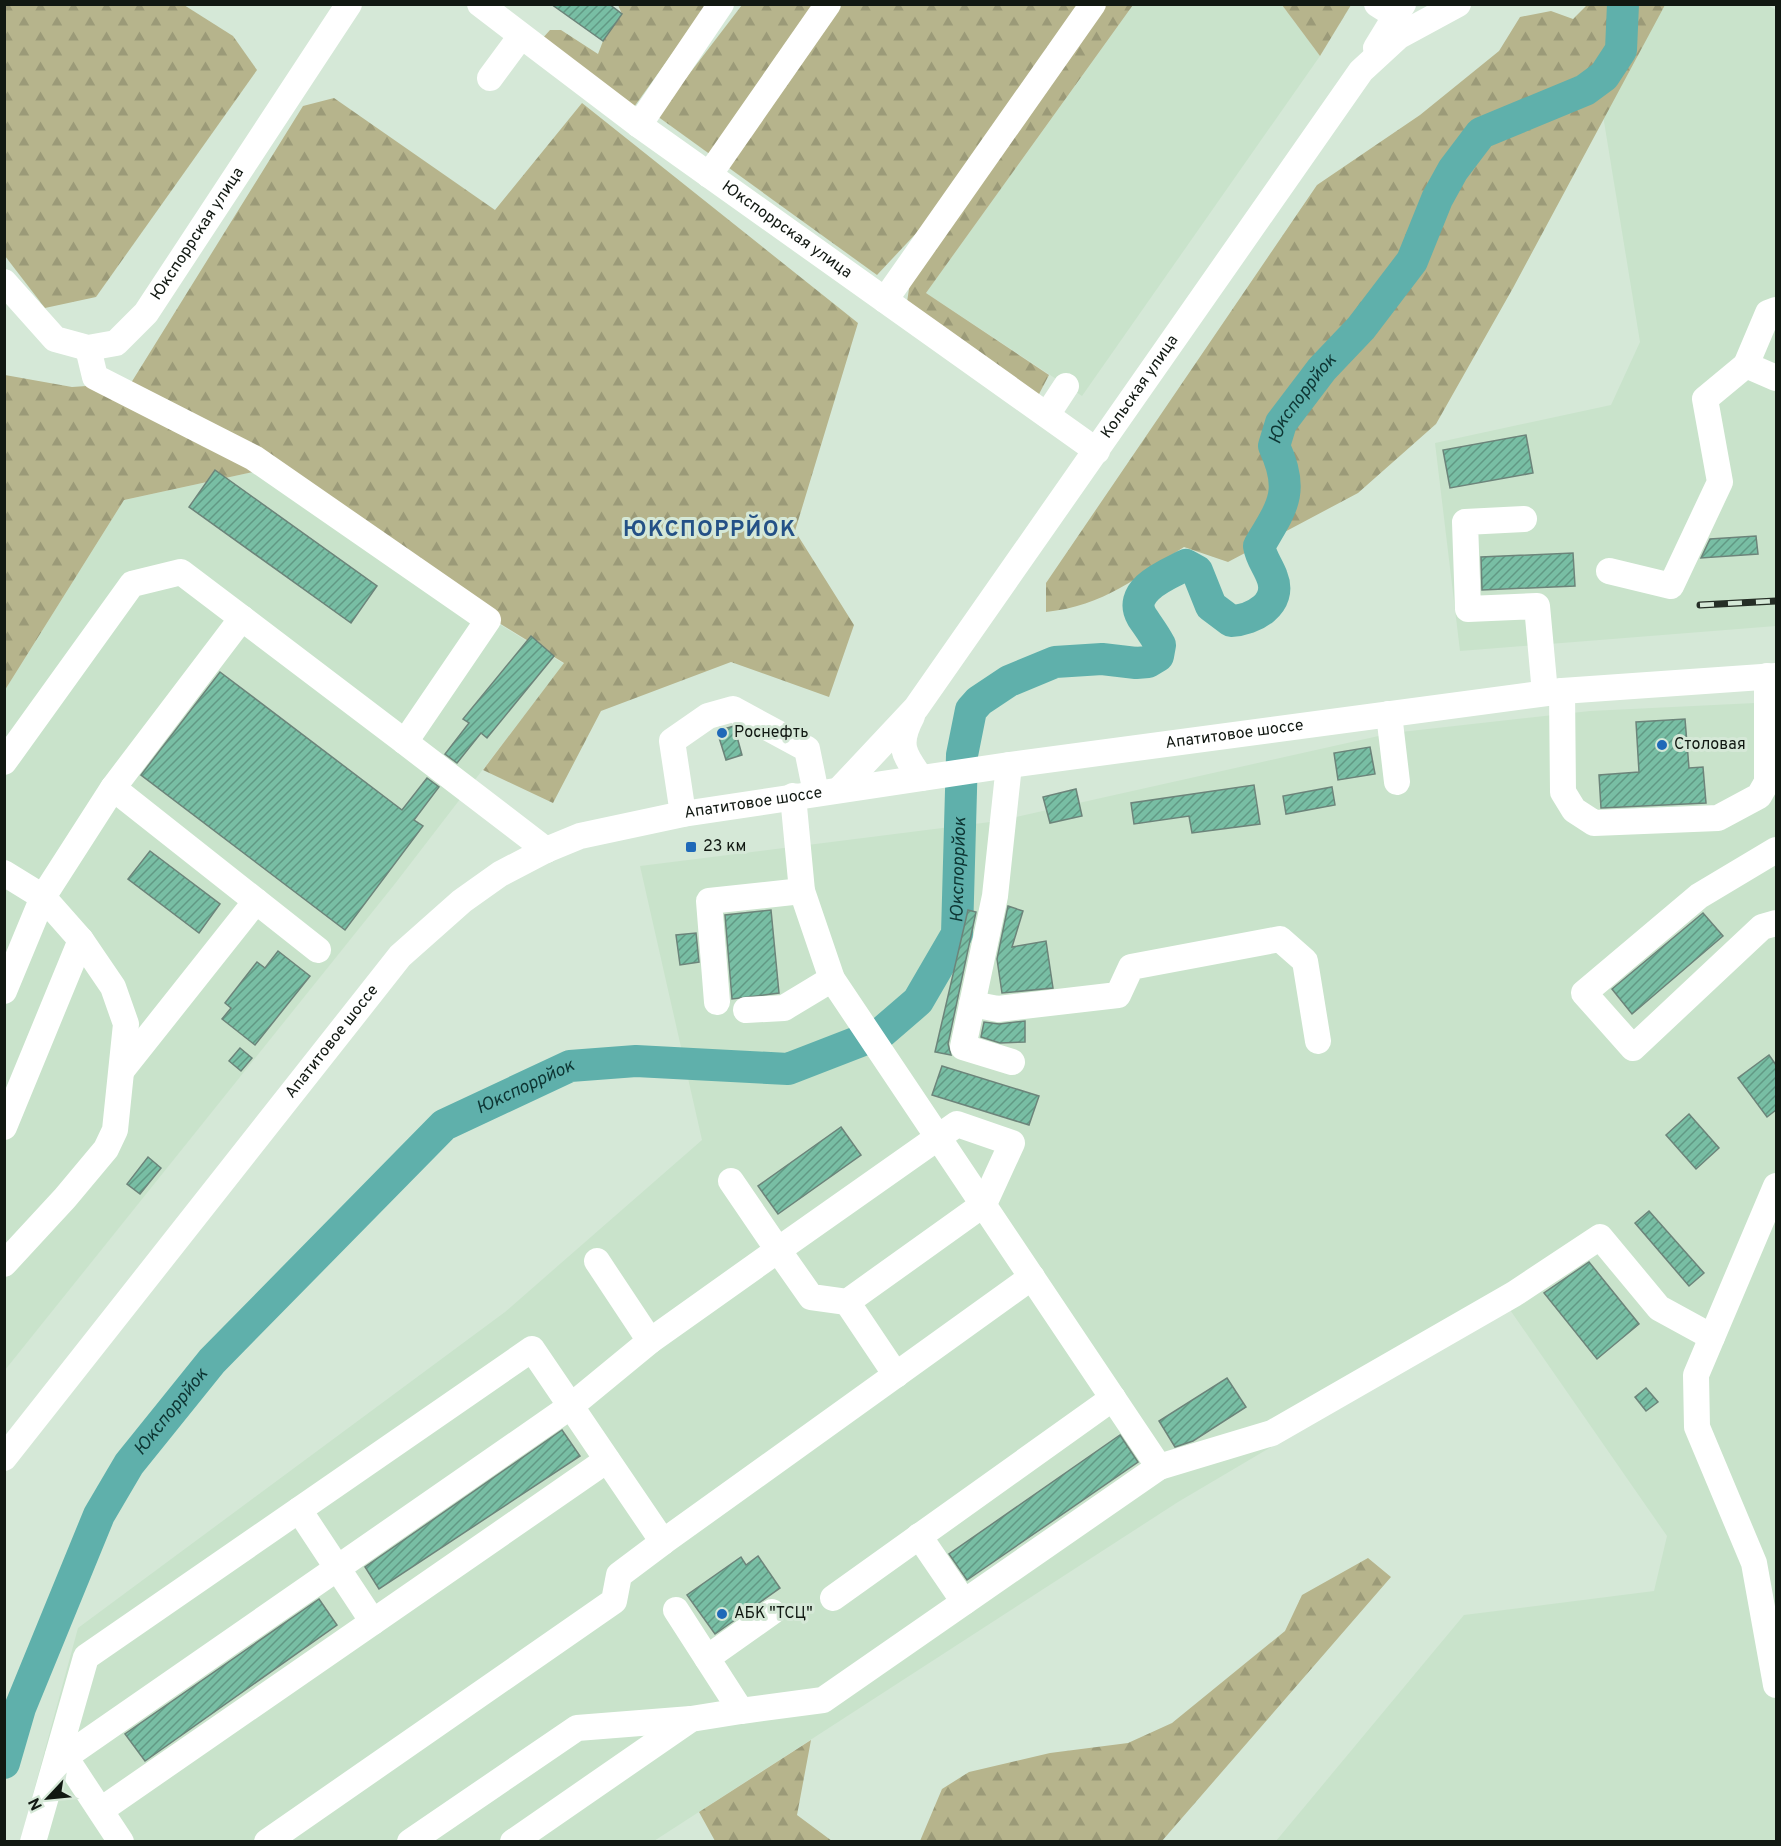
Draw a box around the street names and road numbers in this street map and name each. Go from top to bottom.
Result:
street label: Юкспоррская улица [147,164,249,304]
street label: Юкспоррская улица [718,177,856,283]
street label: Кольская улица [1097,331,1183,443]
street label: Апатитовое шоссе [1164,716,1305,754]
street label: Апатитовое шоссе [683,783,824,824]
street label: Апатитовое шоссе [281,981,383,1103]

